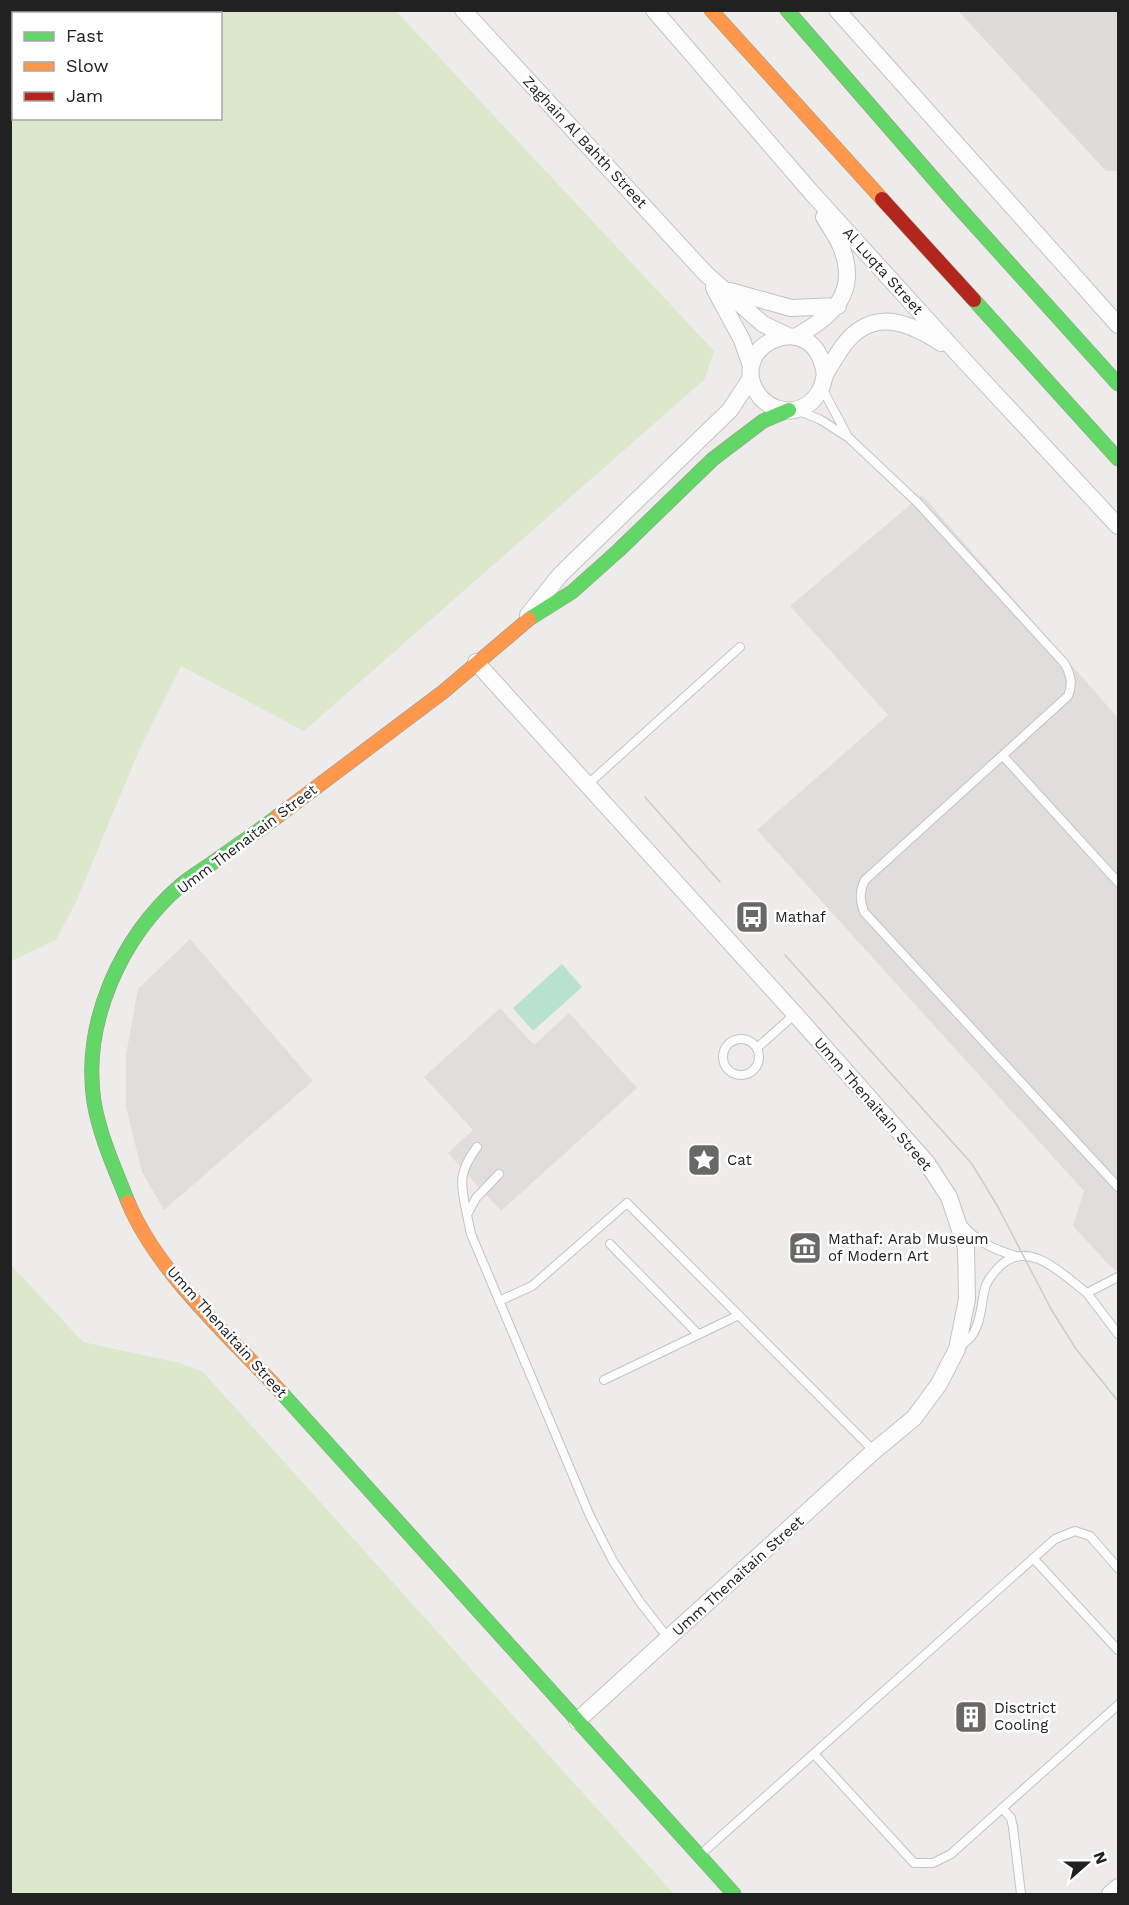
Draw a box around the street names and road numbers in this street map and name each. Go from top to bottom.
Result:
street label: Zaghain Al Bahth Street [519,72,651,212]
street label: Al Luqta Street [839,224,927,319]
street label: Umm Thenaitain Street [173,780,321,898]
street label: Umm Thenaitain Street [810,1034,936,1175]
street label: Umm Thenaitain Street [163,1263,291,1402]
street label: Umm Thenaitain Street [669,1512,808,1640]

